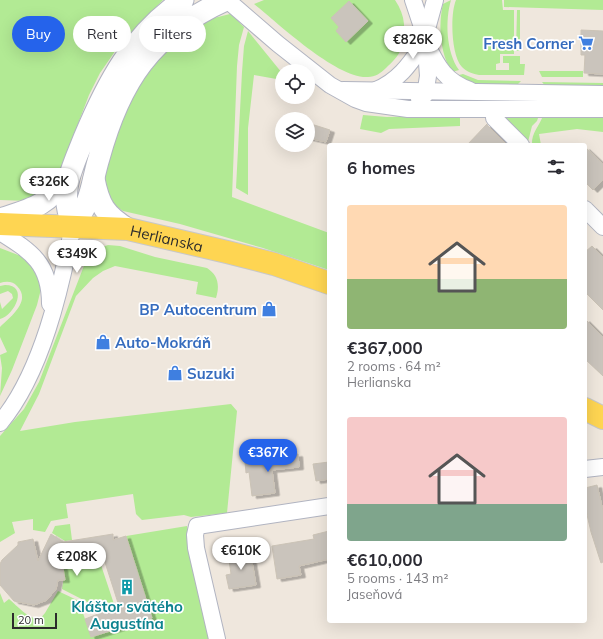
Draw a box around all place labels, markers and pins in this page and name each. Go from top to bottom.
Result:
pin: €826K [385,26,441,60]
place label: Fresh Corner [483,34,574,53]
supermarket icon: Fresh Corner [577,34,595,52]
pin: €326K [21,168,77,202]
pin: €349K [49,240,105,274]
place label: BP Autocentrum [139,300,257,319]
shop icon: BP Autocentrum [260,300,278,318]
shop icon: Auto-Mokráň [94,333,112,351]
place label: Auto-Mokráň [115,333,211,352]
shop icon: Suzuki [166,364,184,382]
place label: Suzuki [187,364,235,383]
pin: €367K [240,439,296,473]
pin: €610K [213,537,269,571]
pin: €208K [49,543,105,577]
building icon: Kláštor svätého Augustína [118,578,136,596]
place label: Kláštor svätého Augustína [71,597,183,633]

